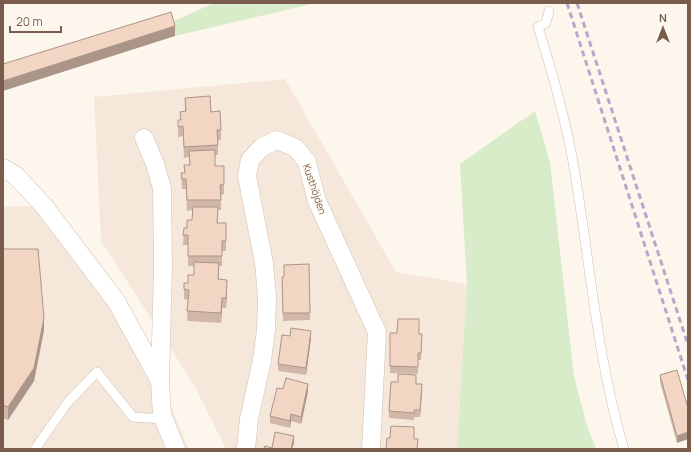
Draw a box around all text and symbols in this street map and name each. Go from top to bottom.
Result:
scale bar [10,8,61,34]
north arrow [643,8,683,48]
text: N [659,10,667,25]
text: 20 m [16,13,43,30]
street label: Kusthöjden [300,162,330,216]

